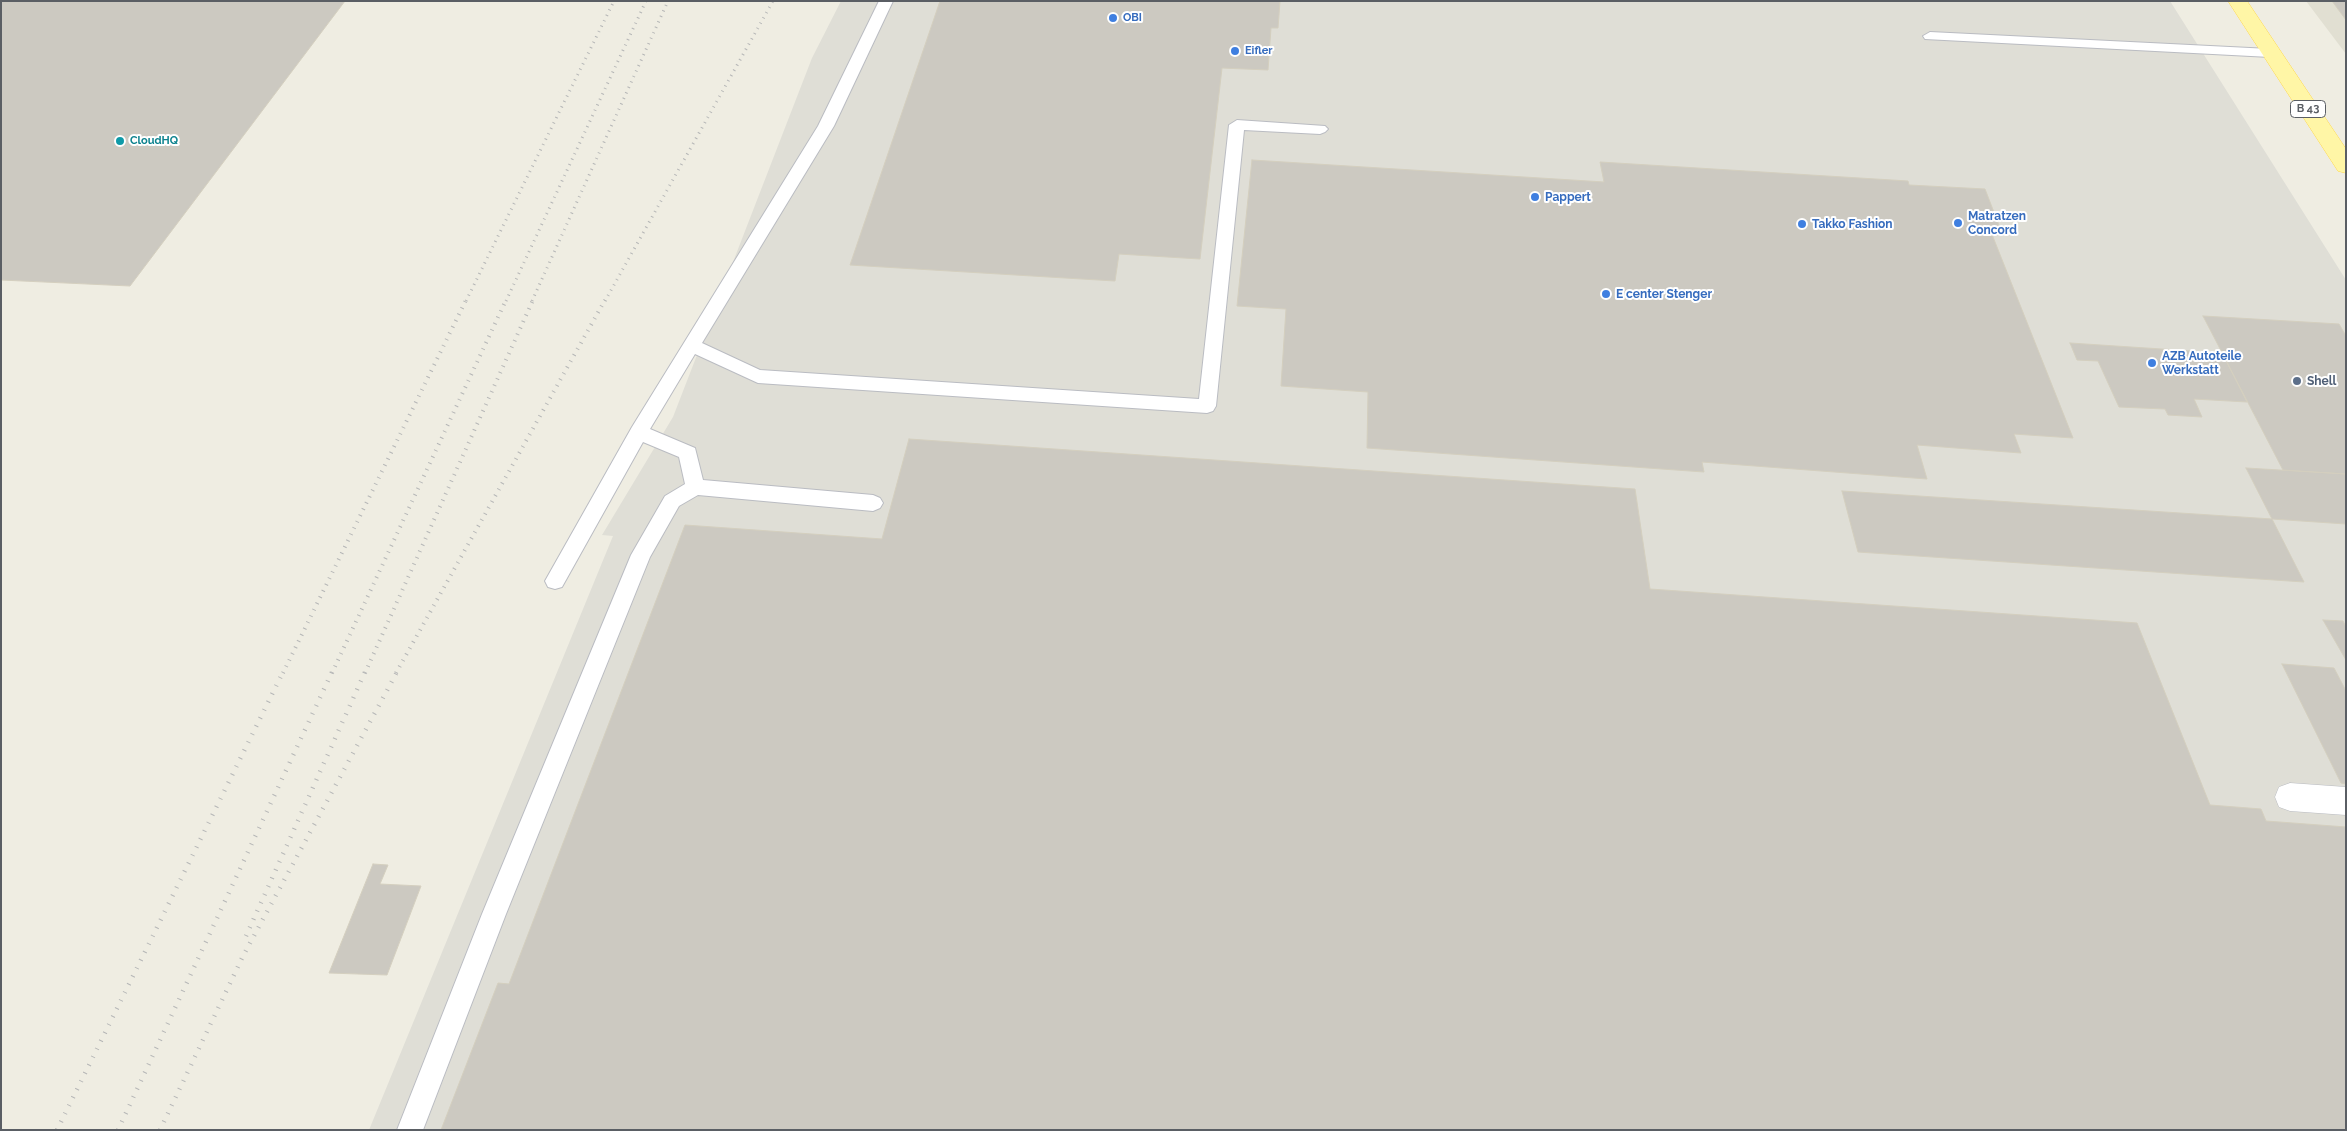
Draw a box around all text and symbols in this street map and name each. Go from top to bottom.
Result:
place label: OBI [1123,11,1142,25]
marker: OBI [1107,12,1119,24]
place label: Eifler [1245,44,1272,58]
marker: Eifler [1229,45,1241,57]
road number: B 43 [2290,100,2326,118]
place label: CloudHQ [130,134,178,148]
marker: CloudHQ [114,135,126,147]
place label: Pappert [1545,190,1591,204]
marker: Pappert [1529,191,1541,203]
place label: Matratzen Concord [1968,209,2026,237]
place label: Takko Fashion [1812,217,1893,231]
marker: Matratzen Concord [1952,217,1964,229]
marker: Takko Fashion [1796,218,1808,230]
place label: E center Stenger [1616,287,1712,301]
marker: E center Stenger [1600,288,1612,300]
place label: AZB Autoteile Werkstatt [2162,349,2241,377]
marker: AZB Autoteile Werkstatt [2146,357,2158,369]
place label: Shell [2307,374,2336,388]
marker: Shell [2291,375,2303,387]

